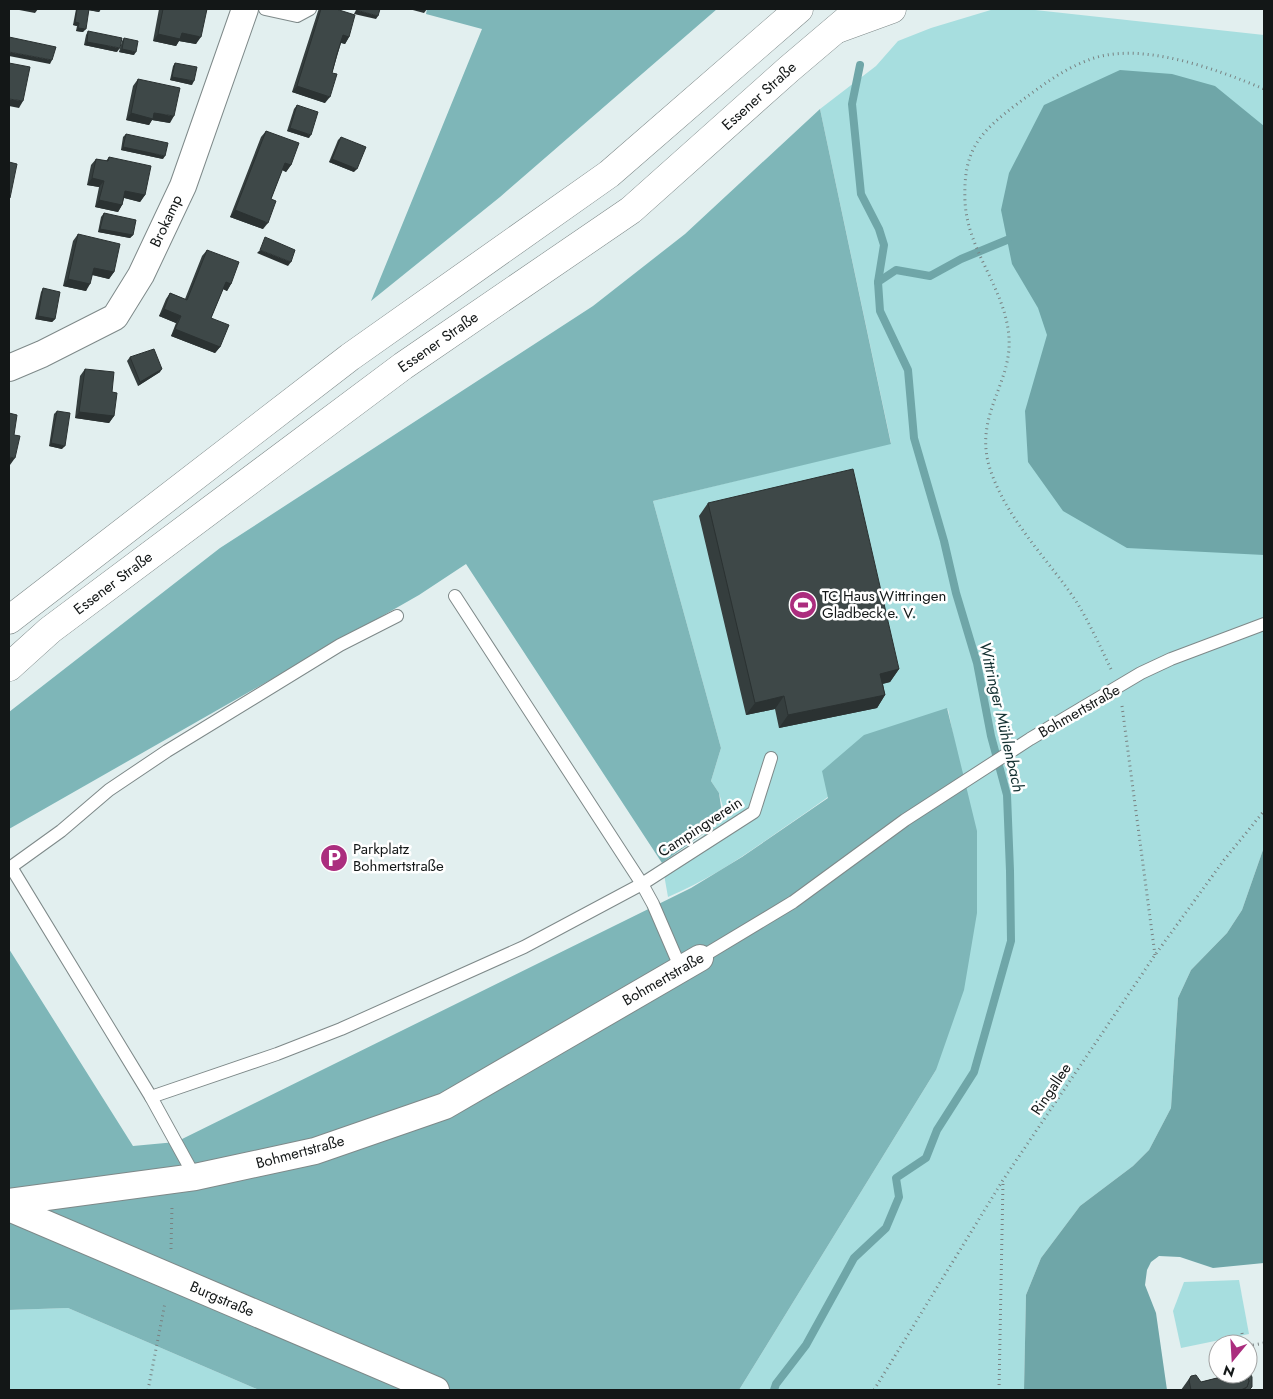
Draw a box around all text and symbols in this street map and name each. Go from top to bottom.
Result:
street label: Essener Straße [717,56,801,136]
street label: Brokamp [144,191,188,251]
street label: Essener Straße [393,306,483,378]
street label: Essener Straße [69,546,157,620]
place label: TC Haus Wittringen Gladbeck e. V. [822,585,946,624]
sports icon: TC Haus Wittringen Gladbeck e. V. [788,590,818,620]
water label: Wittringer Mühlenbach [974,640,1030,794]
street label: Bohmertstraße [1034,679,1124,743]
street label: Campingverein [654,791,746,863]
place label: Parkplatz Bohmertstraße [353,838,444,877]
parking icon: Parkplatz Bohmertstraße [319,843,349,873]
street label: Bohmertstraße [618,947,708,1011]
street label: Ringallee [1026,1058,1077,1119]
street label: Bohmertstraße [253,1130,347,1174]
street label: Burgstraße [186,1276,258,1323]
north arrow [1208,1334,1258,1384]
text: N [1221,1360,1237,1383]

